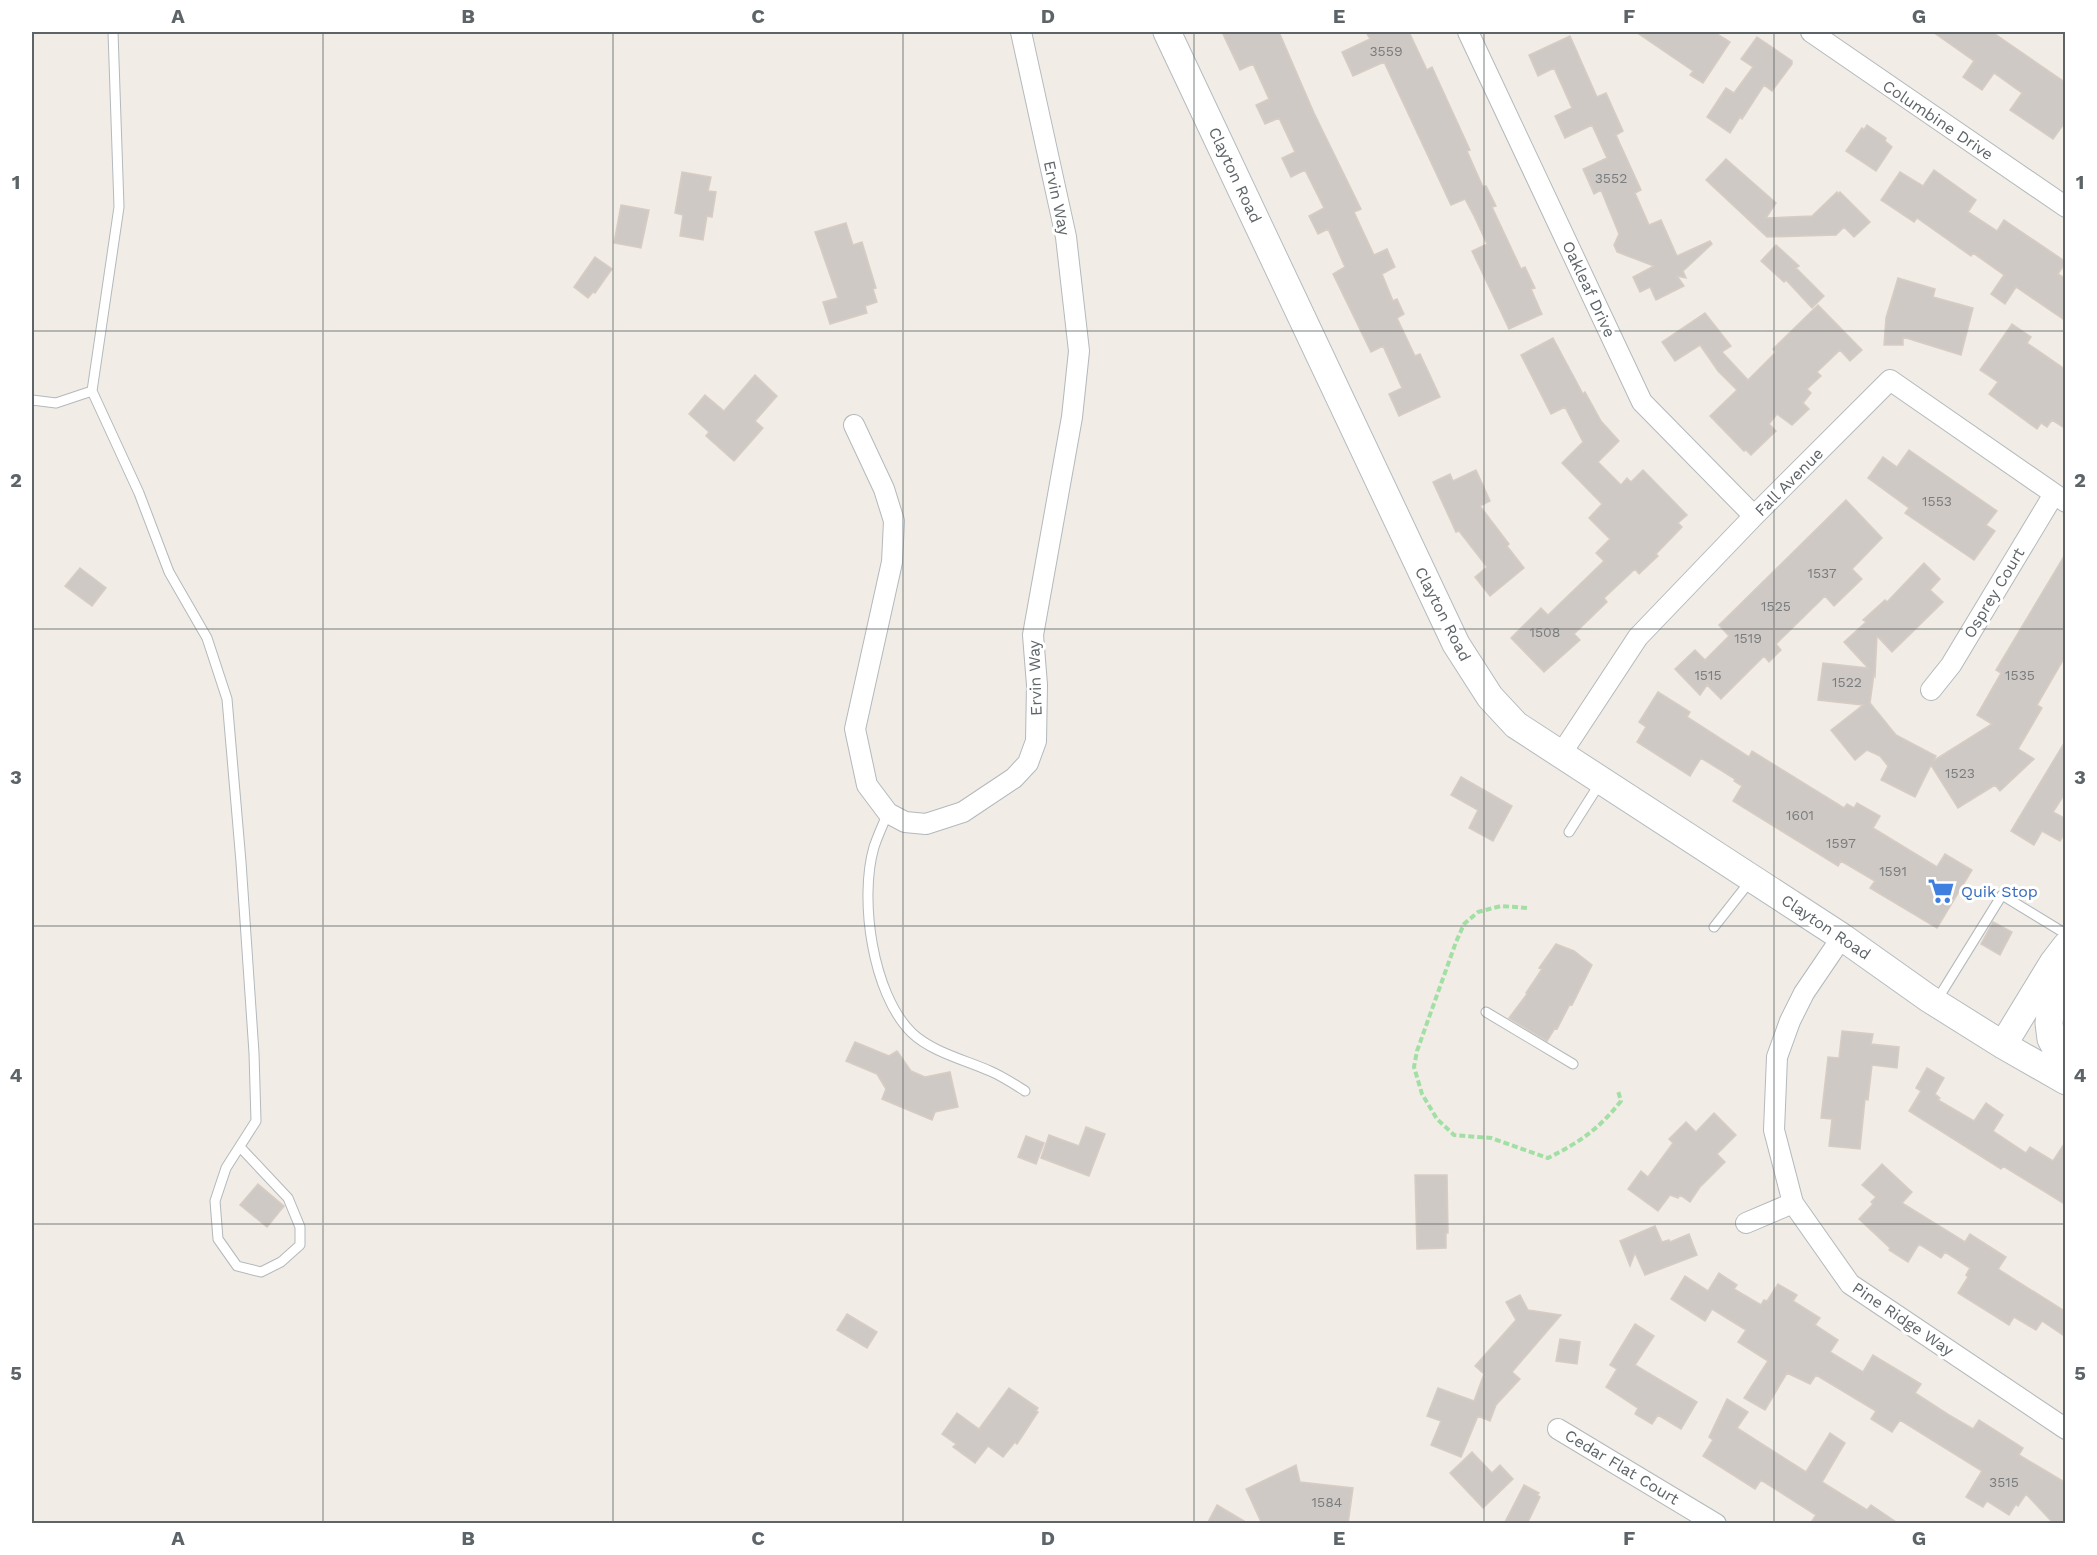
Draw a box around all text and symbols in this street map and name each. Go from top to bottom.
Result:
text: A [171,4,185,28]
text: B [461,4,475,28]
text: C [751,4,765,28]
text: D [1041,4,1055,28]
text: E [1333,4,1345,28]
text: F [1623,4,1635,28]
text: G [1912,4,1926,28]
house number: 3559 [1369,43,1403,59]
street label: Columbine Drive [1879,76,1997,164]
street label: Clayton Road [1205,124,1265,226]
street label: Ervin Way [1040,159,1074,238]
text: 1 [12,170,20,194]
house number: 3552 [1595,170,1627,186]
text: 1 [2076,170,2084,194]
street label: Oakleaf Drive [1558,238,1620,340]
street label: Fall Avenue [1751,444,1827,520]
text: 2 [10,468,22,492]
text: 2 [2074,468,2086,492]
house number: 1553 [1922,493,1952,509]
street label: Osprey Court [1960,544,2029,642]
street label: Clayton Road [1411,564,1475,664]
house number: 1537 [1807,565,1837,581]
house number: 1525 [1761,598,1791,614]
house number: 1508 [1530,624,1560,640]
house number: 1519 [1734,630,1762,646]
street label: Ervin Way [1024,639,1046,716]
house number: 1515 [1694,667,1722,683]
house number: 1535 [2005,667,2035,683]
house number: 1522 [1832,674,1862,690]
text: 3 [10,765,22,789]
house number: 1523 [1945,765,1975,781]
text: 3 [2074,765,2086,789]
house number: 1601 [1786,807,1814,823]
house number: 1597 [1826,835,1856,851]
house number: 1591 [1879,863,1907,879]
supermarket icon: Quik Stop [1926,876,1956,906]
place label: Quik Stop [1961,882,2038,901]
street label: Clayton Road [1778,890,1874,964]
text: 4 [10,1063,23,1087]
text: 4 [2074,1063,2087,1087]
street label: Pine Ridge Way [1849,1278,1958,1360]
text: 5 [10,1361,22,1385]
text: 5 [2074,1361,2086,1385]
street label: Cedar Flat Court [1562,1425,1683,1509]
house number: 3515 [1989,1474,2019,1490]
house number: 1584 [1312,1494,1342,1510]
text: A [171,1526,185,1550]
text: B [461,1526,475,1550]
text: C [751,1526,765,1550]
text: D [1041,1526,1055,1550]
text: E [1333,1526,1345,1550]
text: F [1623,1526,1635,1550]
text: G [1912,1526,1926,1550]

